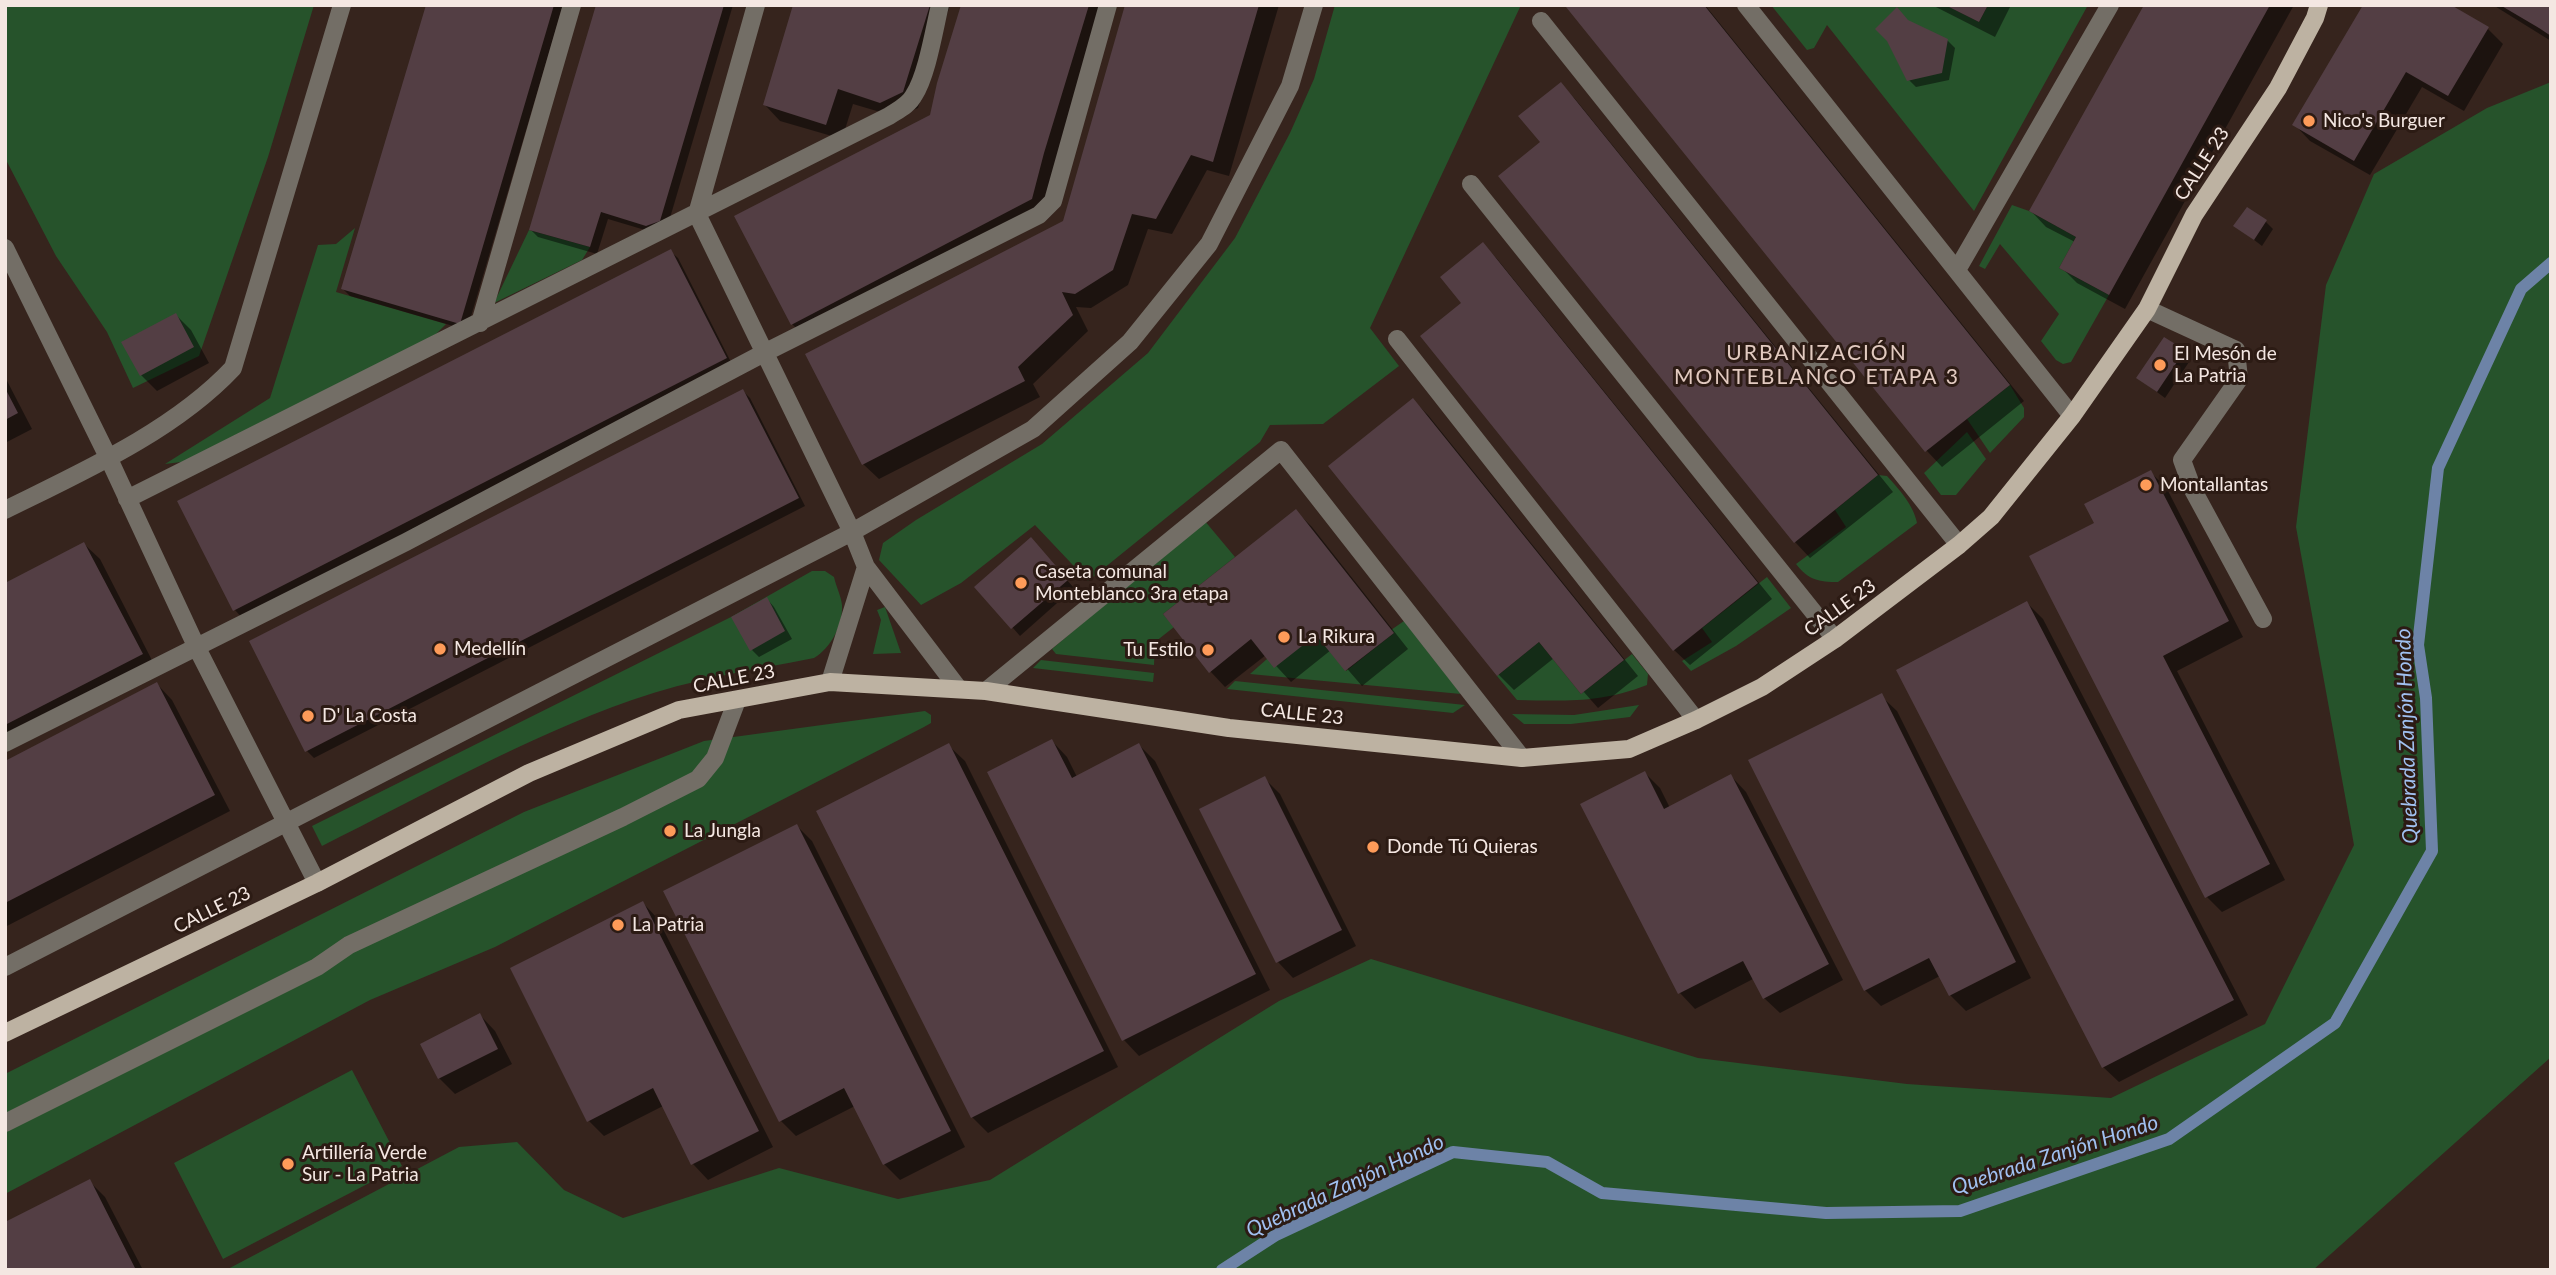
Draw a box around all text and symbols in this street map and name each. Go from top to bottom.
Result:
place label: Nico's Burguer [2323,110,2445,132]
marker: Nico's Burguer [2301,113,2317,129]
street label: CALLE 23 [2170,123,2234,205]
district label: URBANIZACIÓN MONTEBLANCO ETAPA 3 [1676,340,1958,390]
place label: El Mesón de La Patria [2174,343,2277,387]
marker: El Mesón de La Patria [2152,357,2168,373]
place label: Montallantas [2160,474,2268,496]
marker: Montallantas [2138,477,2154,493]
place label: Caseta comunal Monteblanco 3ra etapa [1035,561,1228,605]
street label: CALLE 23 [1800,574,1880,642]
marker: Caseta comunal Monteblanco 3ra etapa [1013,575,1029,591]
place label: La Rikura [1298,626,1375,648]
water label: Quebrada Zanjón Hondo [2391,628,2423,844]
marker: La Rikura [1276,629,1292,645]
place label: Medellín [454,638,526,660]
place label: Tu Estilo [1123,639,1194,661]
marker: Medellín [432,641,448,657]
marker: Tu Estilo [1200,642,1216,658]
street label: CALLE 23 [691,660,777,698]
street label: CALLE 23 [1260,698,1344,730]
place label: D' La Costa [322,705,417,727]
marker: D' La Costa [300,708,316,724]
place label: La Jungla [684,820,761,842]
marker: La Jungla [662,823,678,839]
place label: Donde Tú Quieras [1387,836,1538,858]
marker: Donde Tú Quieras [1365,839,1381,855]
street label: CALLE 23 [170,882,254,938]
place label: La Patria [632,914,704,936]
marker: La Patria [610,917,626,933]
water label: Quebrada Zanjón Hondo [1949,1110,2161,1200]
water label: Quebrada Zanjón Hondo [1242,1129,1448,1243]
place label: Artillería Verde Sur - La Patria [302,1142,427,1186]
marker: Artillería Verde Sur - La Patria [280,1156,296,1172]

